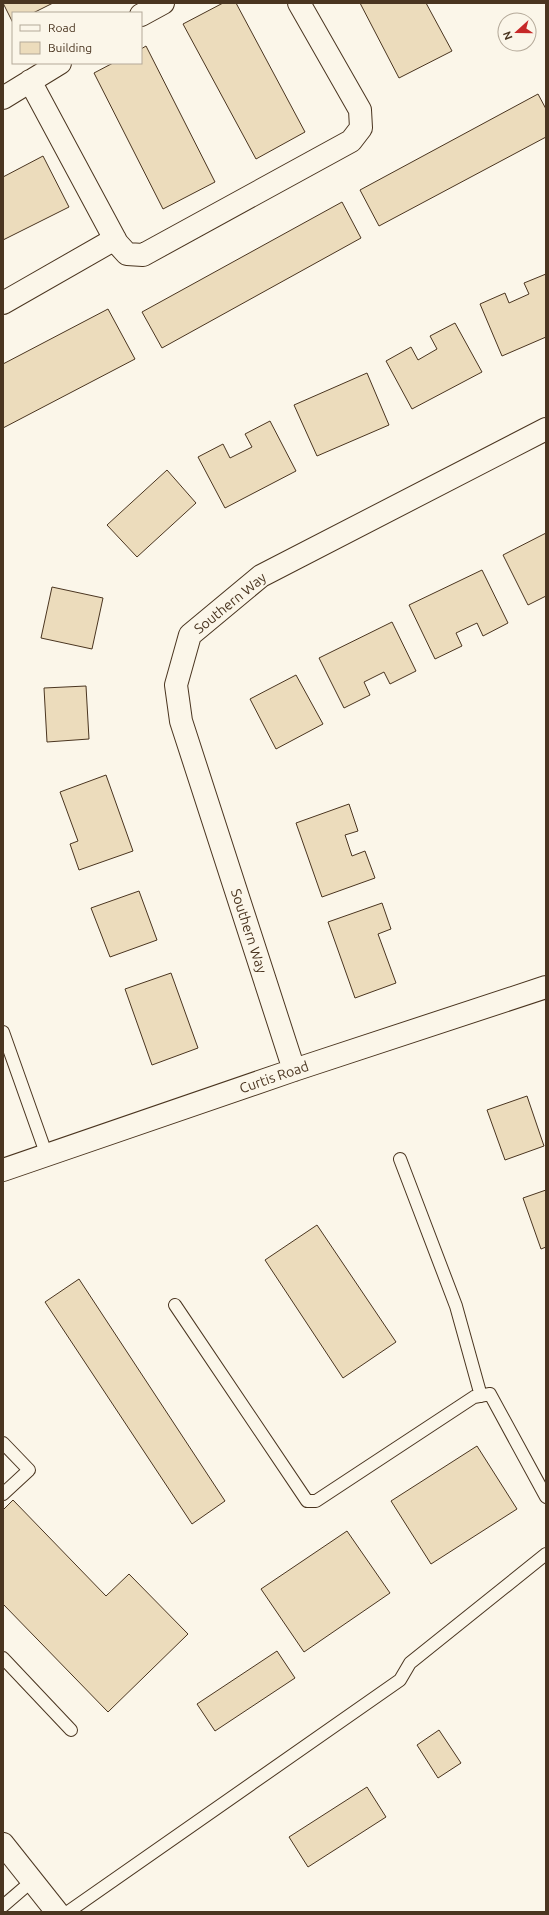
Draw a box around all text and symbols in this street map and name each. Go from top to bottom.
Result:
legend [12,12,142,64]
north arrow [497,12,537,52]
text: Road [48,21,76,34]
text: N [501,30,515,42]
text: Building [48,41,92,54]
street label: Southern Way [191,569,269,637]
street label: Southern Way [228,887,270,975]
street label: Curtis Road [237,1058,311,1096]

